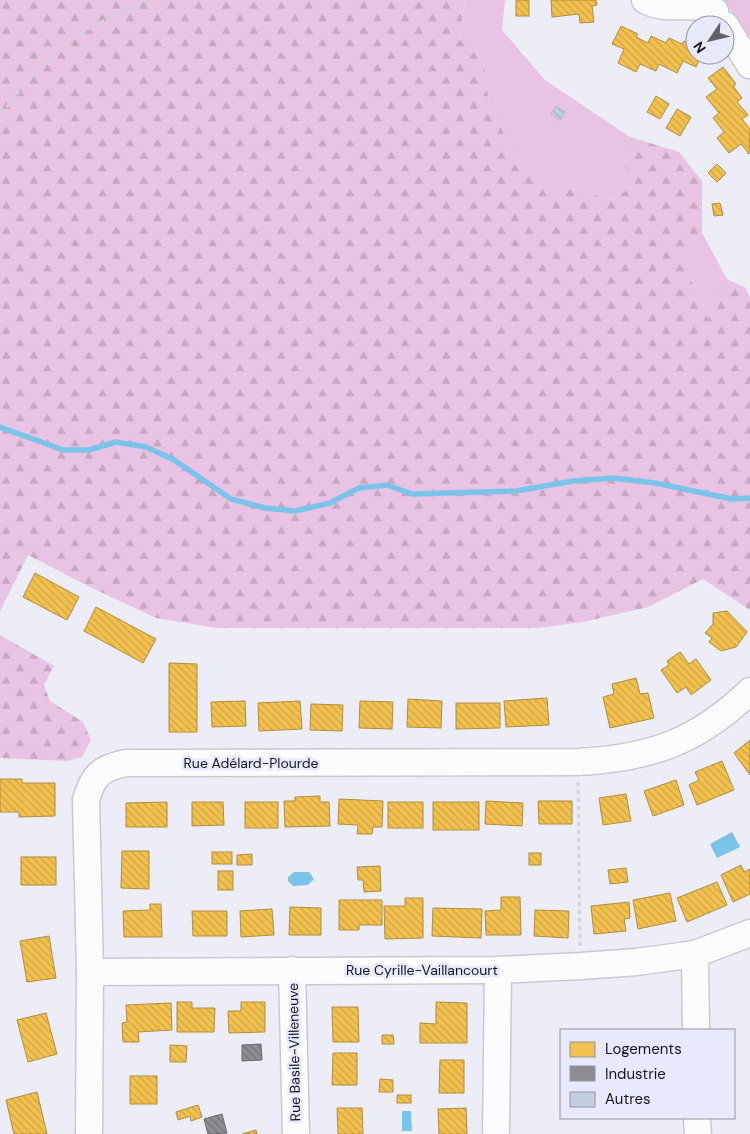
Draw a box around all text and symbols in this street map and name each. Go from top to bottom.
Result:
north arrow [685,15,735,65]
text: N [689,38,710,57]
street label: Rue Adélard-Plourde [184,754,318,772]
street label: Rue Cyrille-Vaillancourt [346,961,498,979]
street label: Rue Basile-Villeneuve [284,983,304,1121]
legend [560,1029,735,1119]
text: Logements [605,1039,682,1059]
text: Industrie [605,1064,666,1084]
text: Autres [605,1089,651,1109]

